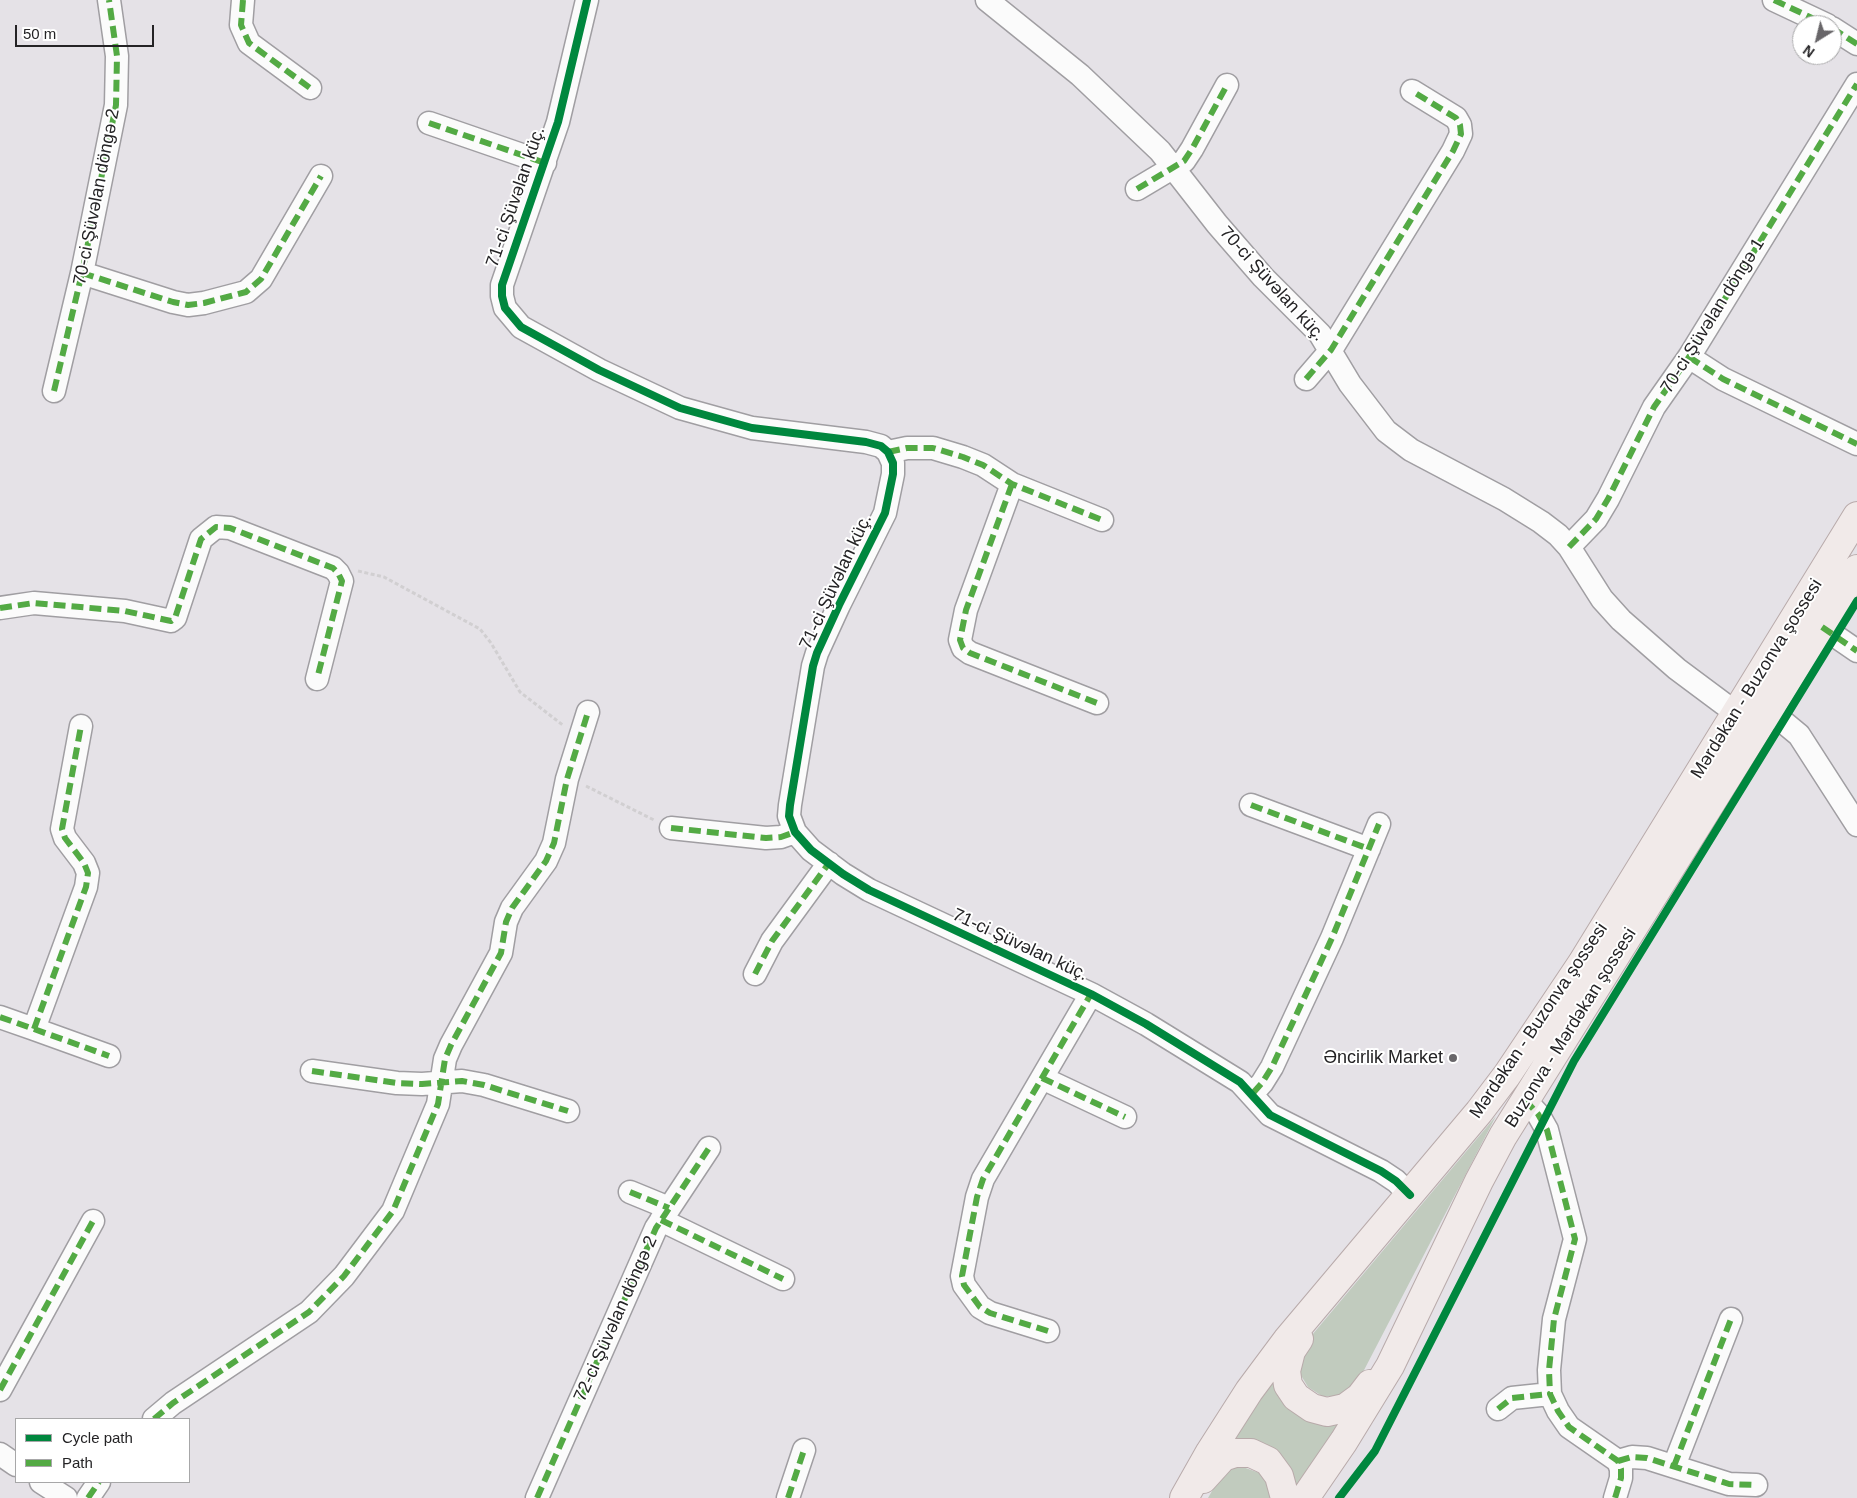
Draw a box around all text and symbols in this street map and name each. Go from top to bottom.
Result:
scale bar [18,15,156,47]
north arrow [1792,15,1842,65]
text: 50 m [23,25,56,42]
text: N [1800,42,1818,61]
street label: 70-ci Şüvəlan döngə 2 [69,107,125,287]
street label: 71-ci Şüvəlan küç. [482,124,550,270]
street label: 70-ci Şüvəlan küç. [1215,222,1329,346]
street label: 70-ci Şüvəlan döngə 1 [1656,234,1770,398]
street label: 71-ci Şüvəlan küç. [795,511,877,653]
street label: Mərdəkan - Buzonva şossesi [1687,575,1827,783]
street label: 71-ci Şüvəlan küç. [949,904,1091,986]
street label: Mərdəkan - Buzonva şossesi [1465,919,1613,1123]
street label: Buzonva - Mərdəkan şossesi [1501,924,1641,1132]
place label: Əncirlik Market [1323,1047,1443,1069]
marker: Əncirlik Market [1447,1052,1459,1064]
street label: 72-ci Şüvəlan döngə 2 [570,1233,662,1405]
legend [15,1418,190,1483]
text: Cycle path [62,1429,133,1446]
text: Path [62,1454,93,1471]

